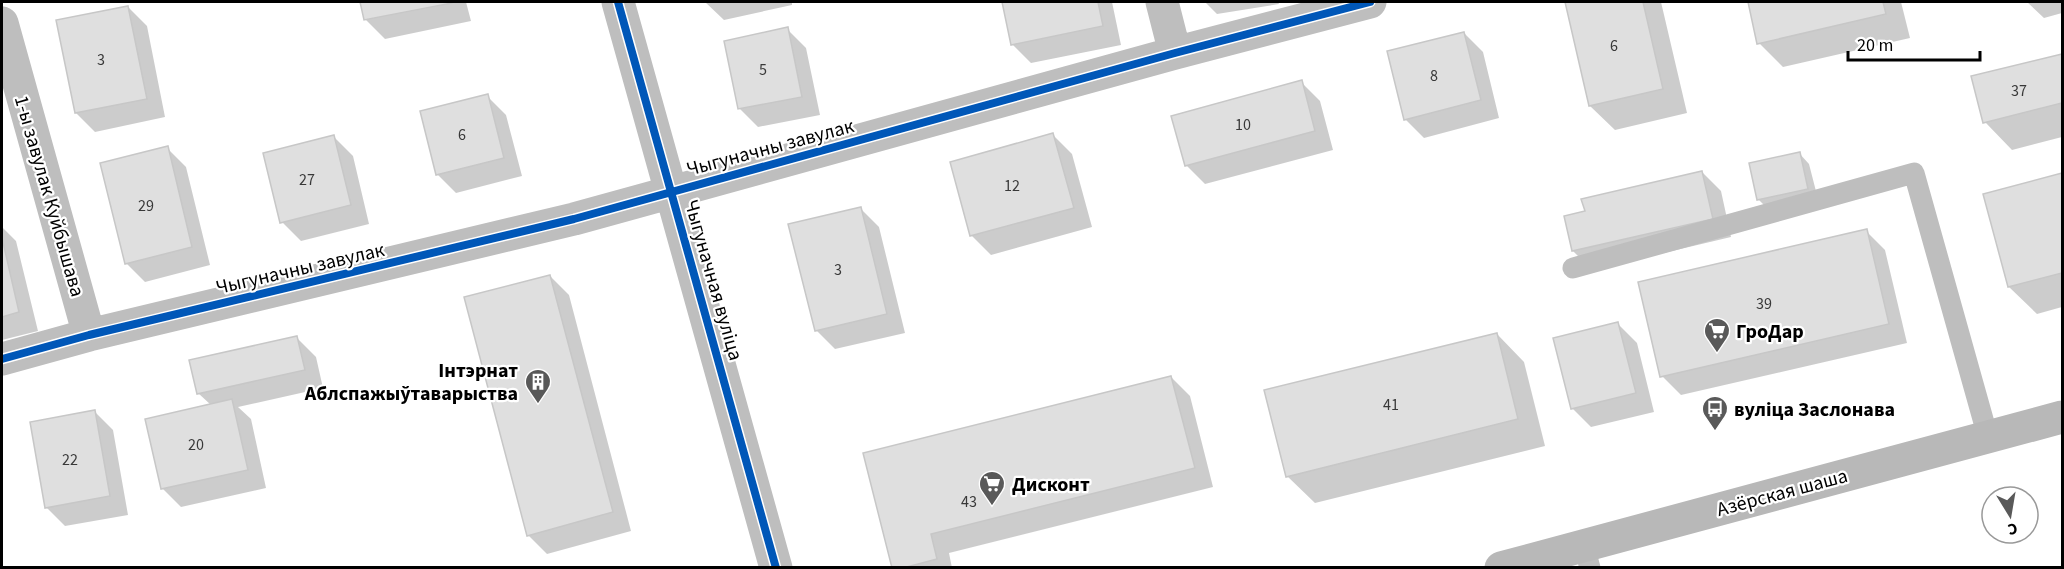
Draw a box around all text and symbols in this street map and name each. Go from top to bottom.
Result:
scale bar [1848,24,1980,62]
text: 20 m [1857,33,1893,58]
house number: 6 [1610,35,1618,57]
house number: 3 [97,49,105,71]
house number: 5 [759,59,767,81]
house number: 8 [1430,65,1438,87]
house number: 37 [2011,80,2027,102]
street label: 1-ы завулак Куйбышава [7,92,91,300]
street label: Чыгуначны завулак [683,112,857,184]
house number: 10 [1235,114,1251,136]
house number: 6 [458,124,466,146]
house number: 27 [299,169,315,191]
house number: 12 [1004,175,1020,197]
house number: 29 [138,195,154,217]
street label: Чыгуначная вуліца [677,197,749,364]
street label: Чыгуначны завулак [213,236,387,302]
house number: 3 [834,259,842,281]
house number: 39 [1756,293,1772,315]
supermarket icon: ГроДар [1702,316,1732,354]
place label: ГроДар [1736,318,1804,346]
place label: Інтэрнат Аблспажыўтаварыства [304,357,518,408]
building icon: Інтэрнат Аблспажыўтаварыства [523,367,553,405]
house number: 41 [1383,394,1399,416]
bus stop icon: вуліца Заслонава [1700,394,1730,432]
place label: вуліца Заслонава [1734,396,1895,424]
house number: 20 [188,434,204,456]
house number: 22 [62,449,78,471]
street label: Азёрская шаша [1714,462,1851,524]
supermarket icon: Дисконт [977,469,1007,507]
place label: Дисконт [1012,471,1090,499]
north arrow [1980,485,2040,545]
house number: 43 [961,491,977,513]
text: С [2006,517,2019,540]

